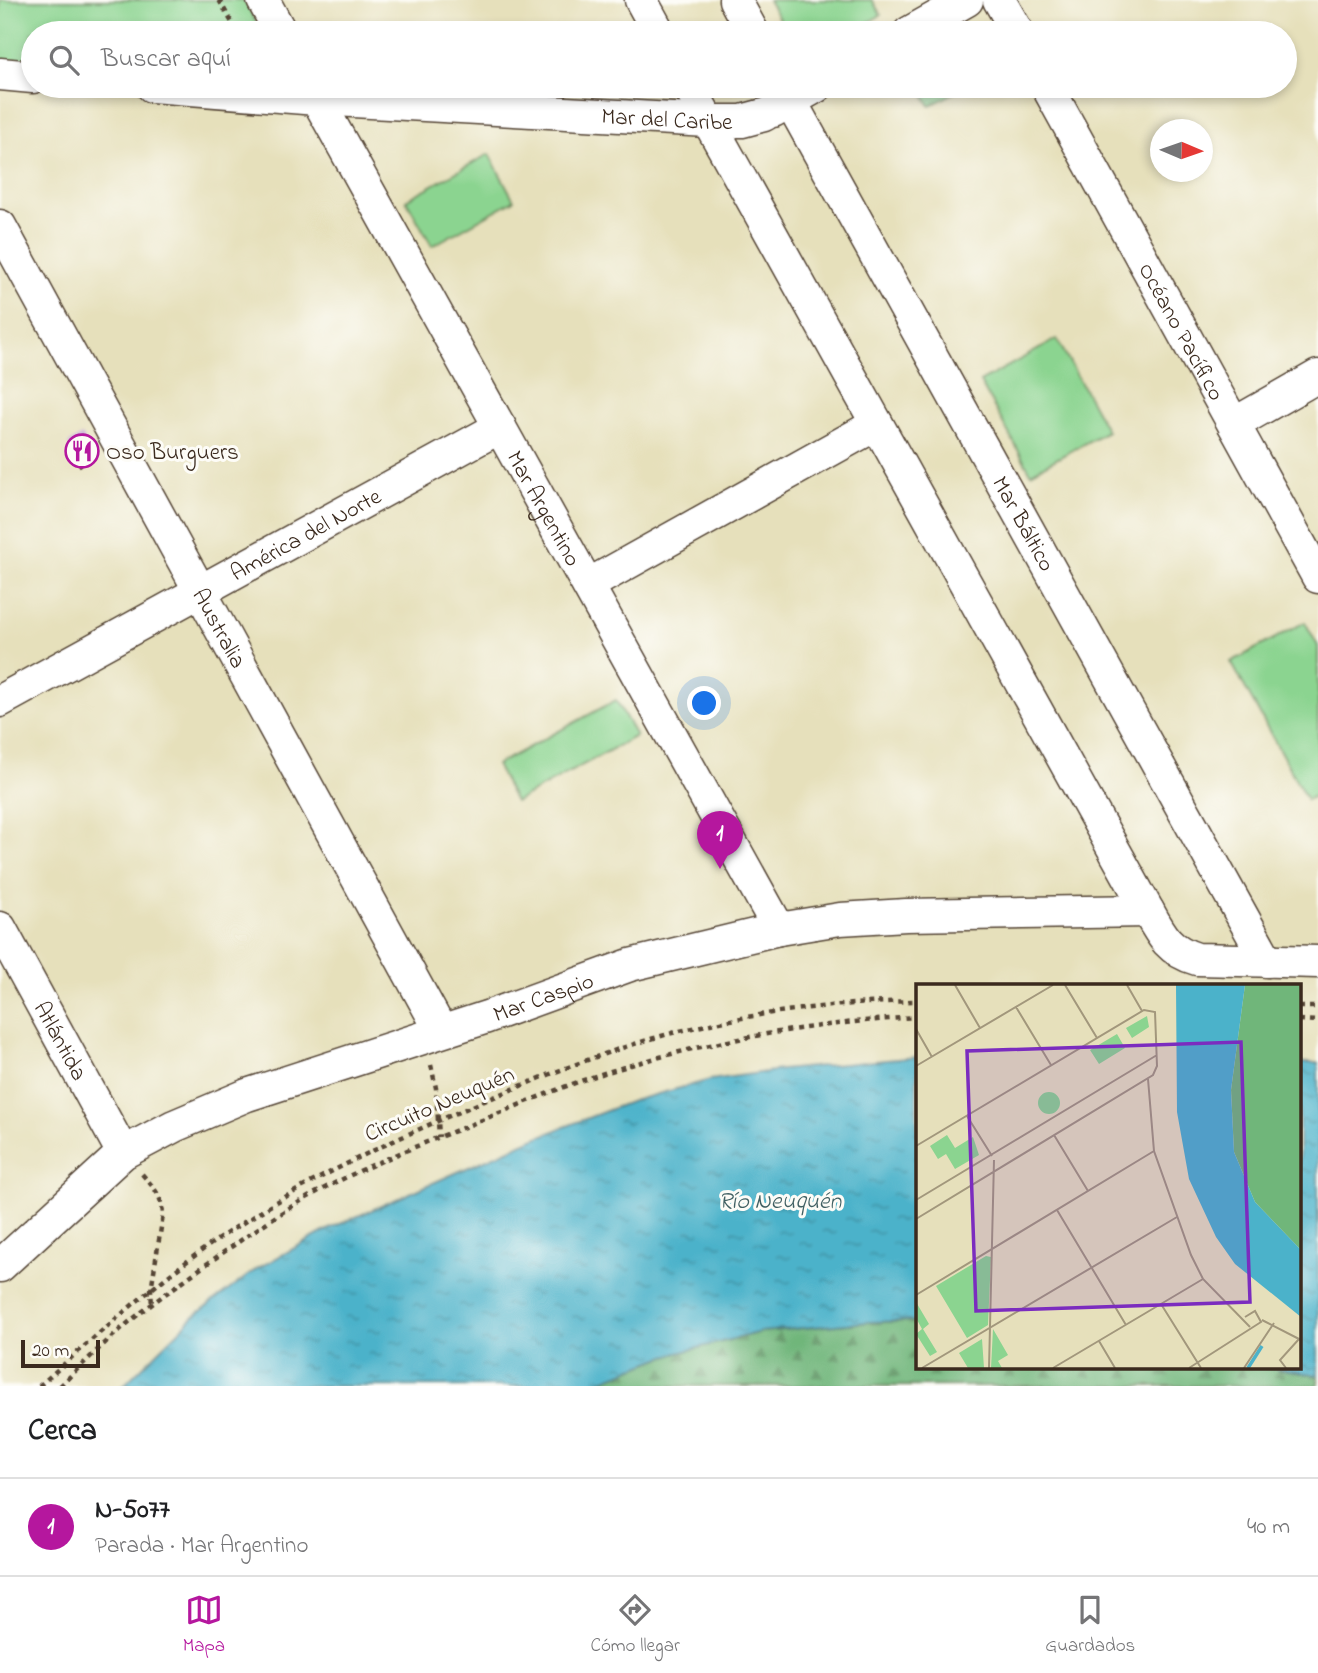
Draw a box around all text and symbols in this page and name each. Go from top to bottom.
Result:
search box [21,21,1297,98]
icon: search [45,41,83,79]
text: Buscar aquí [101,41,231,79]
street label: Mar del Caribe [600,101,733,140]
north arrow [1150,119,1213,182]
street label: Océano Pacífico [1129,257,1232,407]
restaurant icon: Oso Burguers [63,432,101,470]
place label: Oso Burguers [106,437,239,471]
street label: Mar Argentino [497,445,588,573]
street label: Mar Báltico [982,471,1062,578]
street label: América del Norte [225,481,388,591]
street label: Australia [183,583,253,675]
your location [687,686,721,720]
pin: 1 [697,811,743,869]
street label: Mar Caspio [489,966,599,1032]
inset map [916,984,1300,1368]
street label: Atlántida [24,996,94,1087]
street label: Circuito Neuquén [360,1059,520,1152]
water label: Río Neuquén [719,1185,843,1220]
scale bar [21,1337,100,1369]
text: 20 m [32,1338,69,1365]
text: Cerca [28,1410,97,1454]
text: N-5077 [95,1492,170,1530]
text: 1 [47,1511,55,1544]
text: 40 m [1247,1511,1290,1544]
text: Parada · Mar Argentino [95,1530,308,1563]
tab: Mapa [183,1591,225,1660]
tab: Cómo llegar [591,1591,680,1660]
tab: Guardados [1045,1591,1135,1660]

